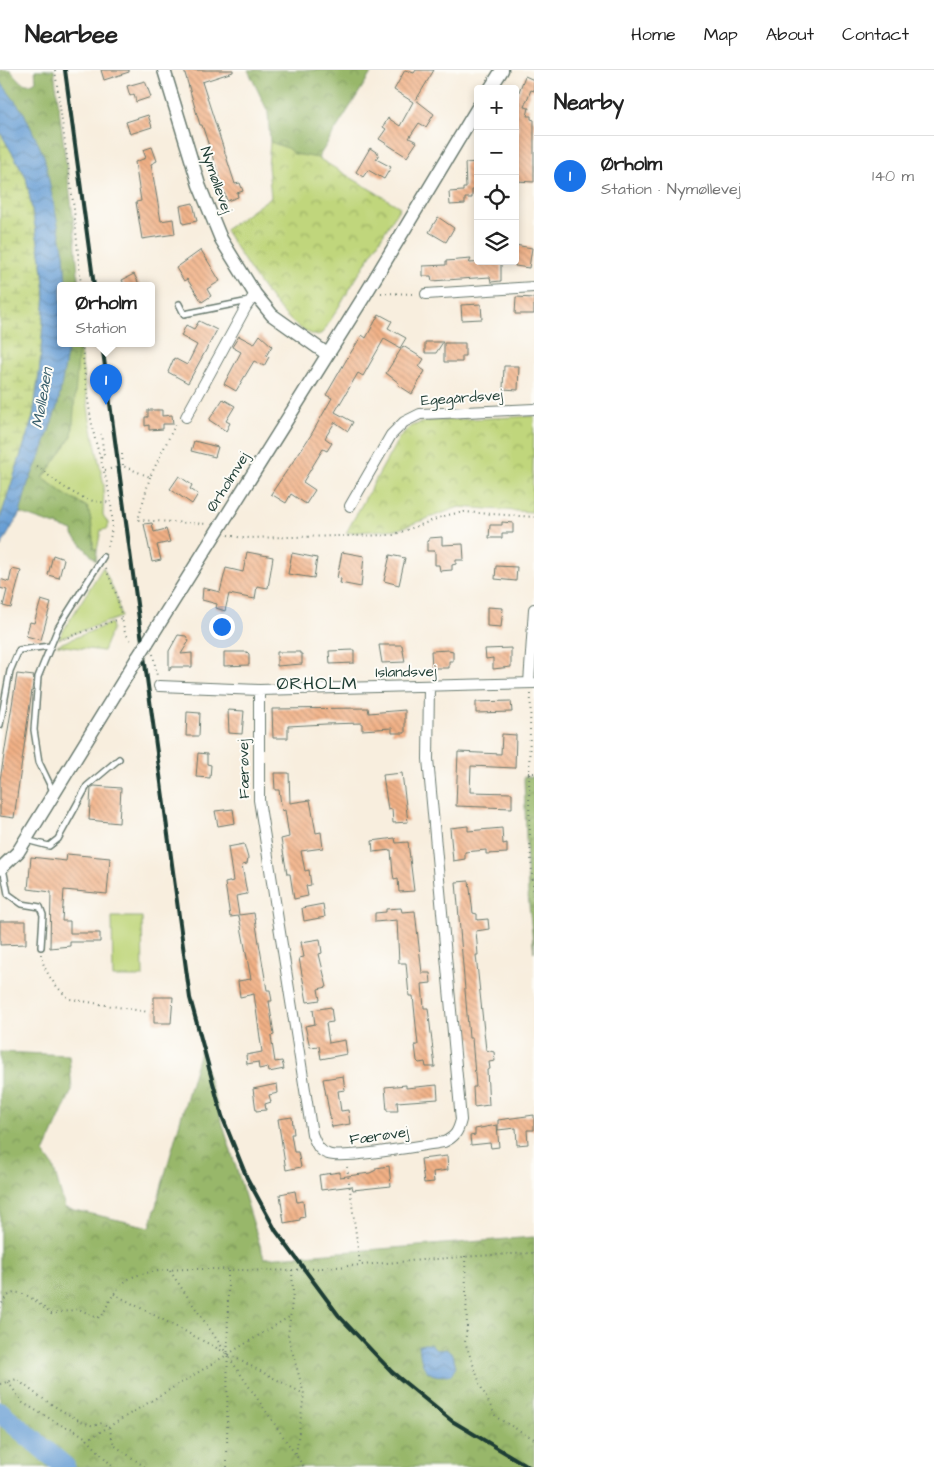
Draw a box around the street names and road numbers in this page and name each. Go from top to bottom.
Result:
street label: Nymøllevej [194,144,237,217]
street label: Egegårdsvej [420,385,504,412]
street label: Ørholmvej [201,448,255,516]
street label: Islandsvej [375,661,437,683]
street label: Færøvej [233,739,255,799]
street label: Færøvej [348,1121,410,1151]

